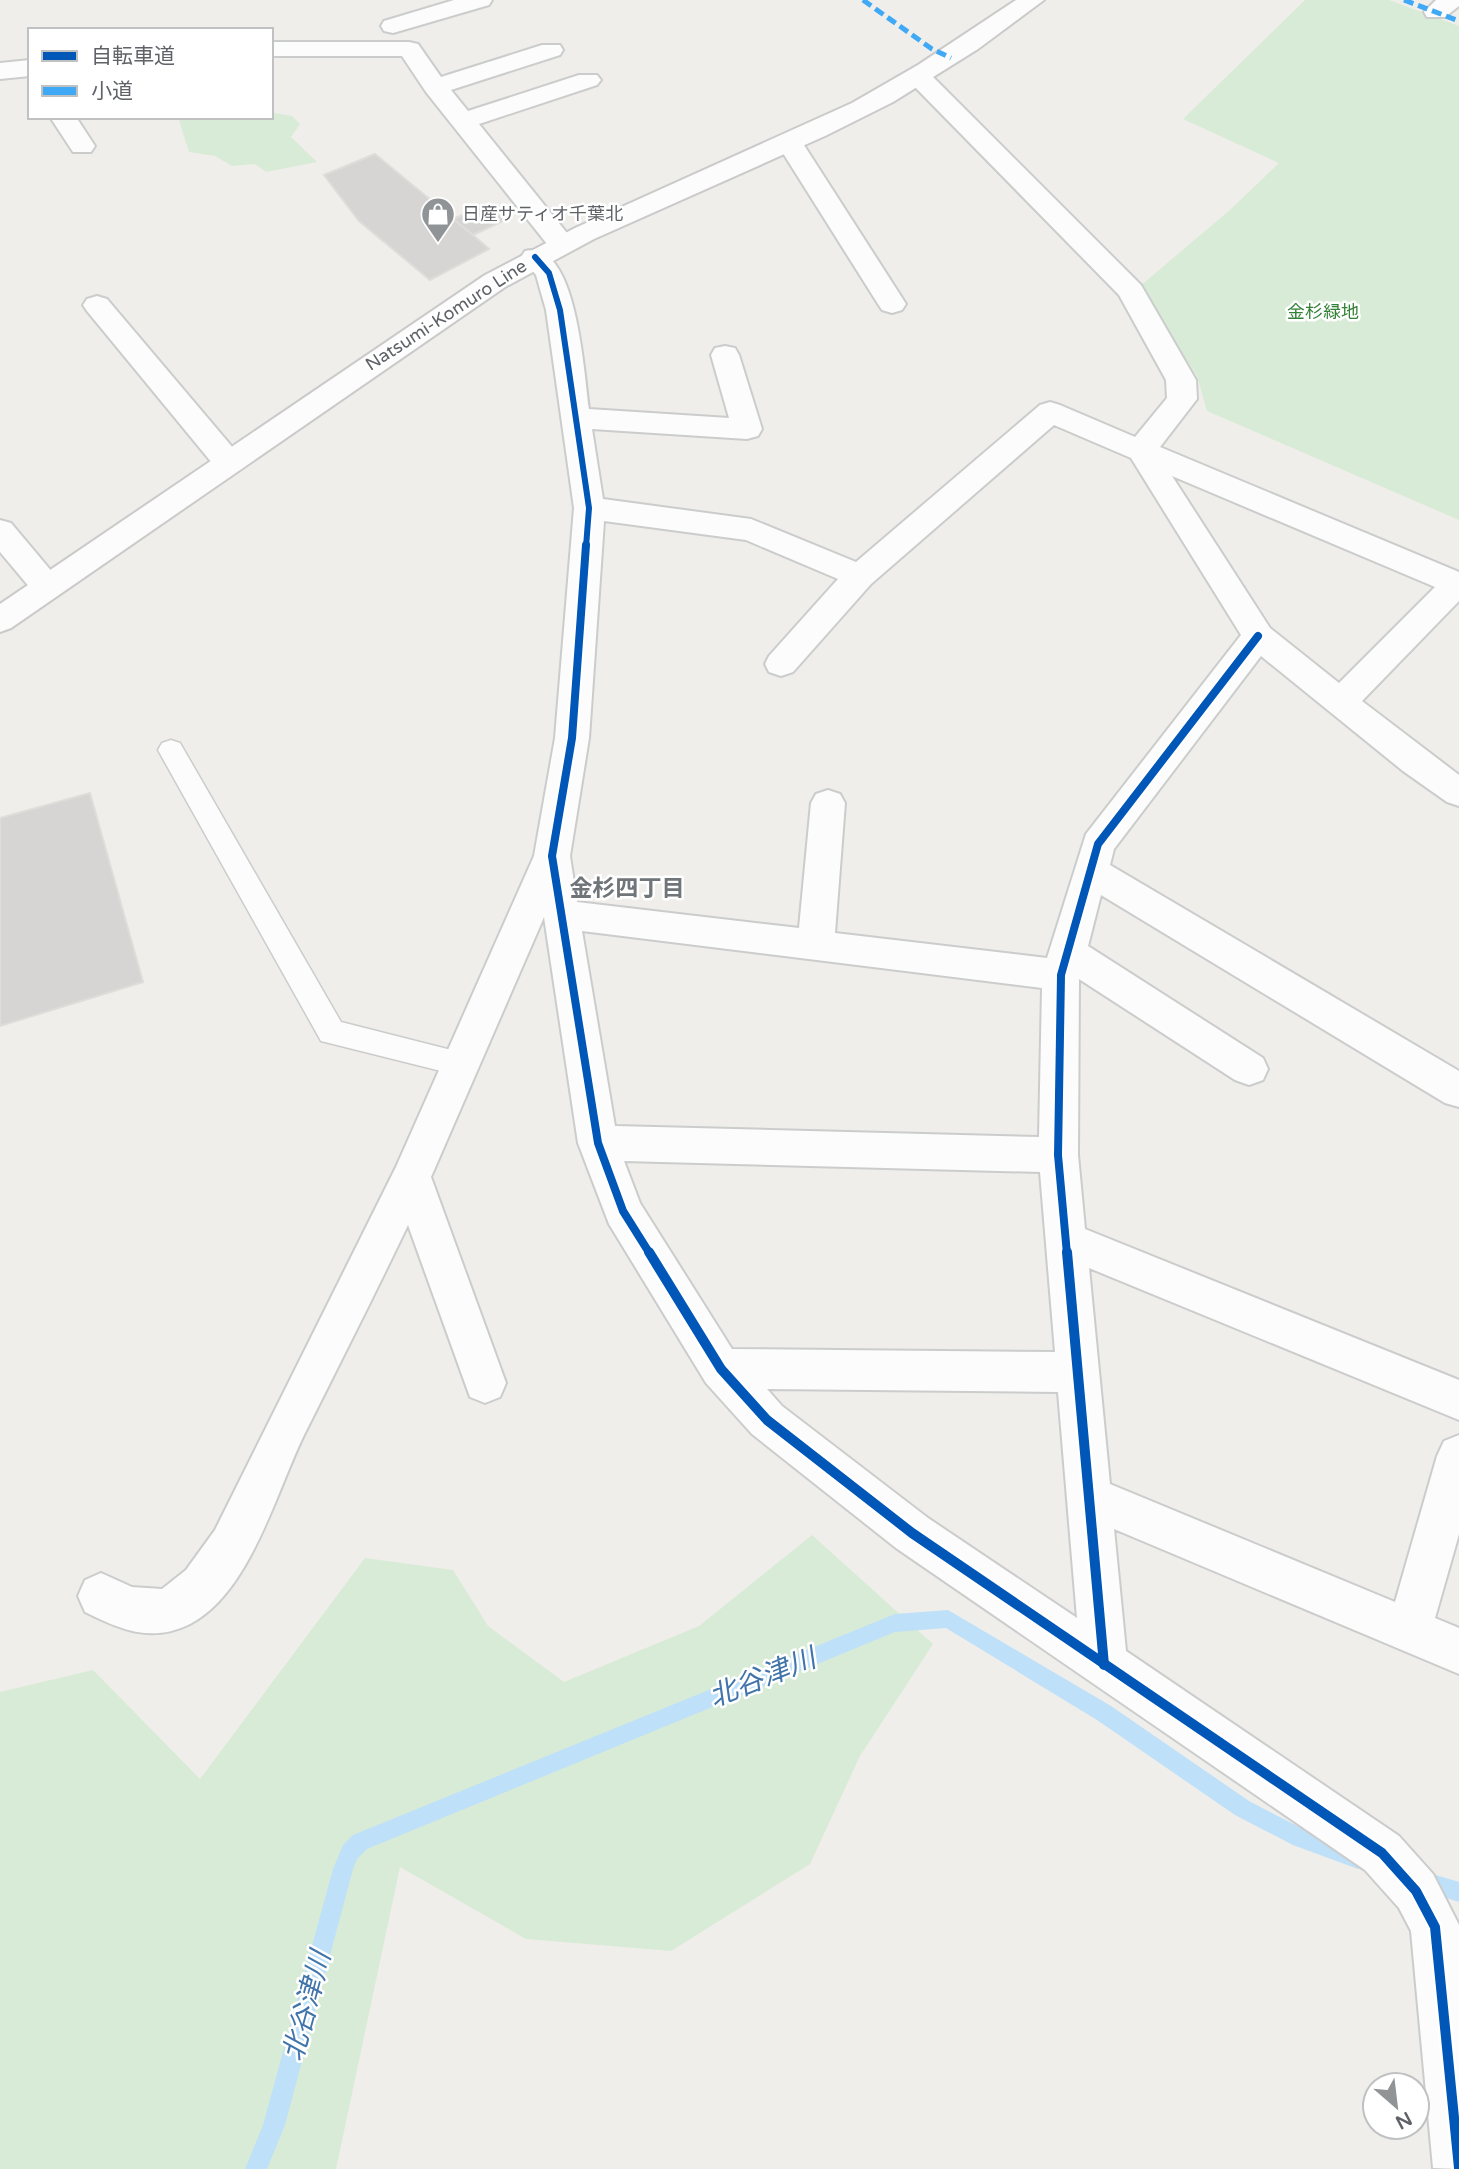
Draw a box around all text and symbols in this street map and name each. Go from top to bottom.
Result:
legend [28,28,273,119]
text: 自転車道 [91,44,175,69]
text: 小道 [91,79,133,104]
shop icon: 日産サティオ千葉北 [419,195,457,244]
place label: 日産サティオ千葉北 [462,203,623,225]
street label: Natsumi-Komuro Line [361,255,531,375]
park label: 金杉緑地 [1287,301,1359,323]
district label: 金杉四丁目 [570,875,685,903]
water label: 北谷津川 [704,1640,823,1715]
water label: 北谷津川 [276,1945,339,2065]
north arrow [1361,2071,1431,2141]
text: N [1392,2107,1415,2133]

